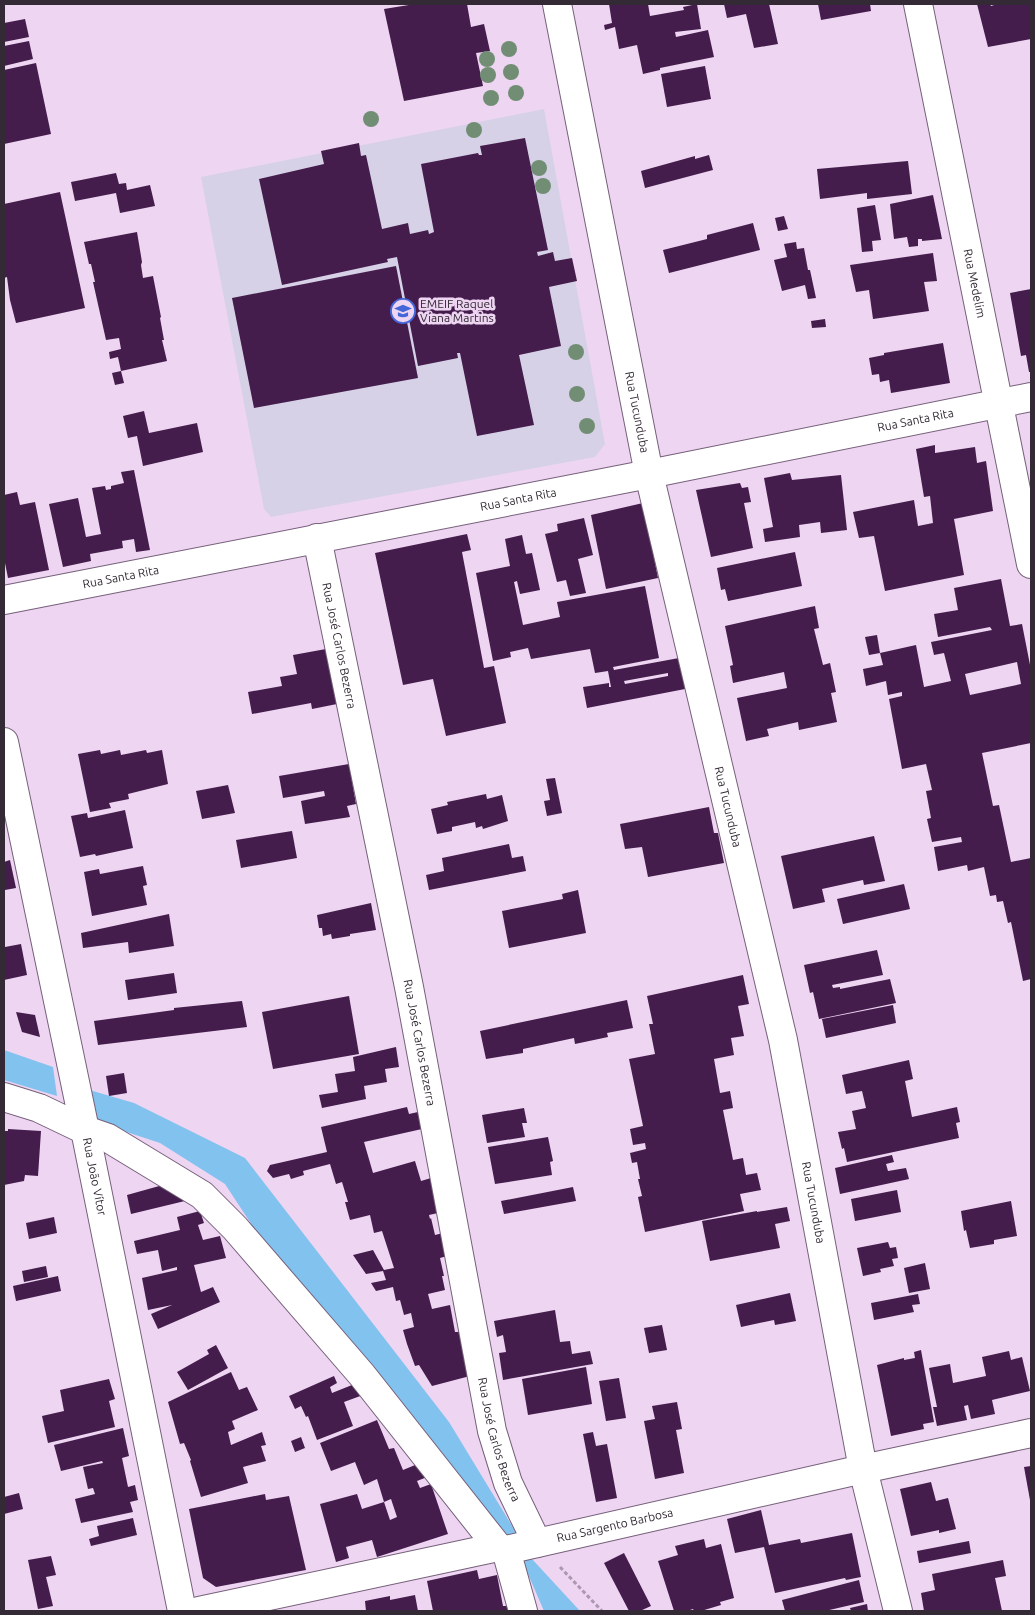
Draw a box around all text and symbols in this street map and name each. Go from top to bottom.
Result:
street label: Rua Medelim [962,247,988,319]
place label: EMEIF Raquel Viana Martins [420,297,494,324]
school or university icon: EMEIF Raquel Viana Martins [390,298,416,324]
street label: Rua Tucunduba [623,370,652,454]
street label: Rua Santa Rita [876,406,955,434]
street label: Rua Santa Rita [479,485,557,513]
street label: Rua Santa Rita [81,563,160,591]
street label: Rua José Carlos Bezerra [320,581,359,710]
street label: Rua Tucunduba [712,765,744,849]
street label: Rua José Carlos Bezerra [402,978,438,1107]
street label: Rua João Vítor [81,1136,109,1217]
street label: Rua Tucunduba [800,1161,828,1244]
street label: Rua José Carlos Bezerra [476,1376,523,1504]
street label: Rua Sargento Barbosa [555,1505,674,1544]

